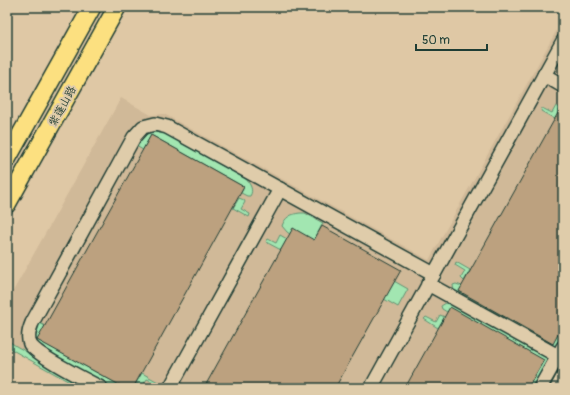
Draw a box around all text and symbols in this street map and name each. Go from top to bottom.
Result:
scale bar [416,26,487,52]
text: 50 m [422,33,450,48]
street label: 紫蓬山路 [46,84,79,129]

